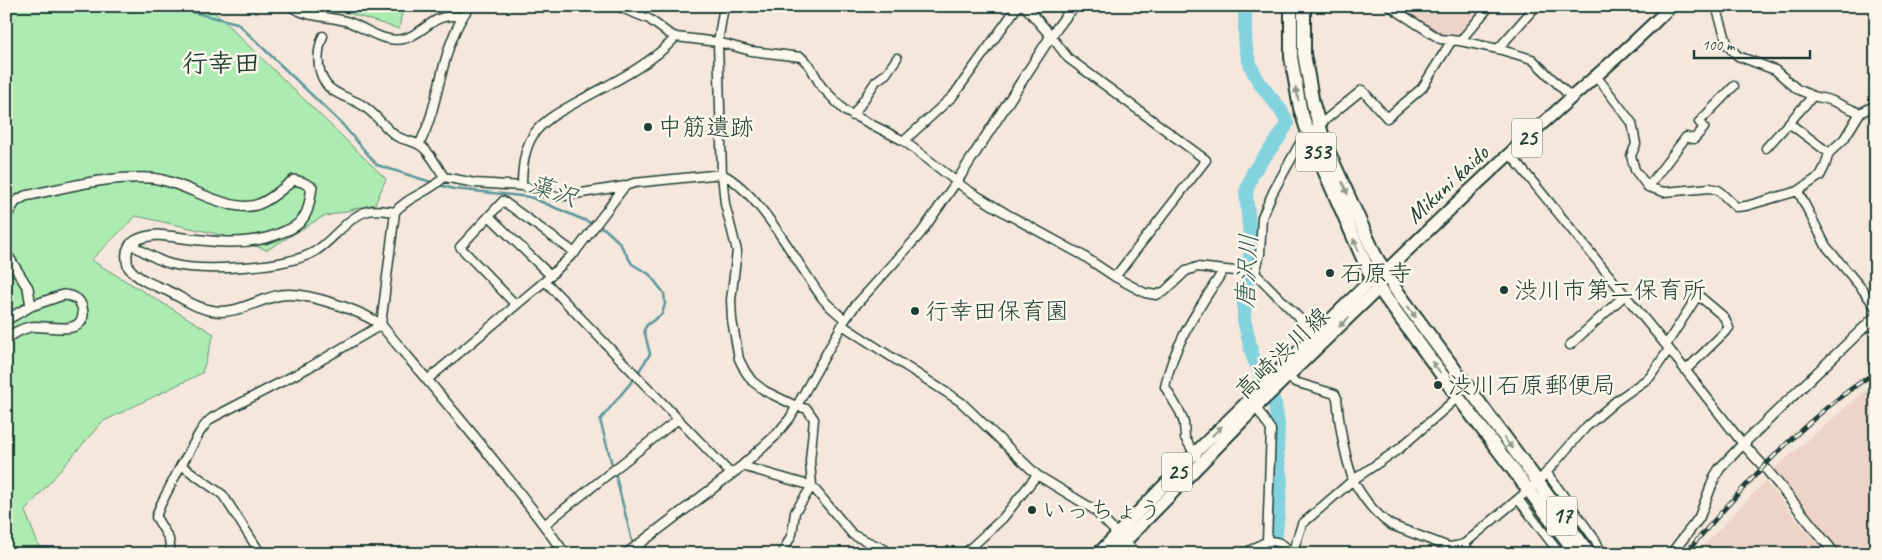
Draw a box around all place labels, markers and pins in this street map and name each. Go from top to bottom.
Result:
place label: 中筋遺跡 [658,112,754,142]
marker: 中筋遺跡 [642,121,654,133]
place label: 石原寺 [1340,258,1412,288]
marker: 石原寺 [1324,267,1336,279]
place label: 渋川市第二保育所 [1514,275,1706,305]
marker: 渋川市第二保育所 [1498,284,1510,296]
place label: 行幸田保育園 [925,296,1069,326]
marker: 行幸田保育園 [909,305,921,317]
place label: 渋川石原郵便局 [1448,370,1616,400]
marker: 渋川石原郵便局 [1432,379,1444,391]
place label: いっちょう [1042,495,1162,525]
marker: いっちょう [1026,504,1038,516]

